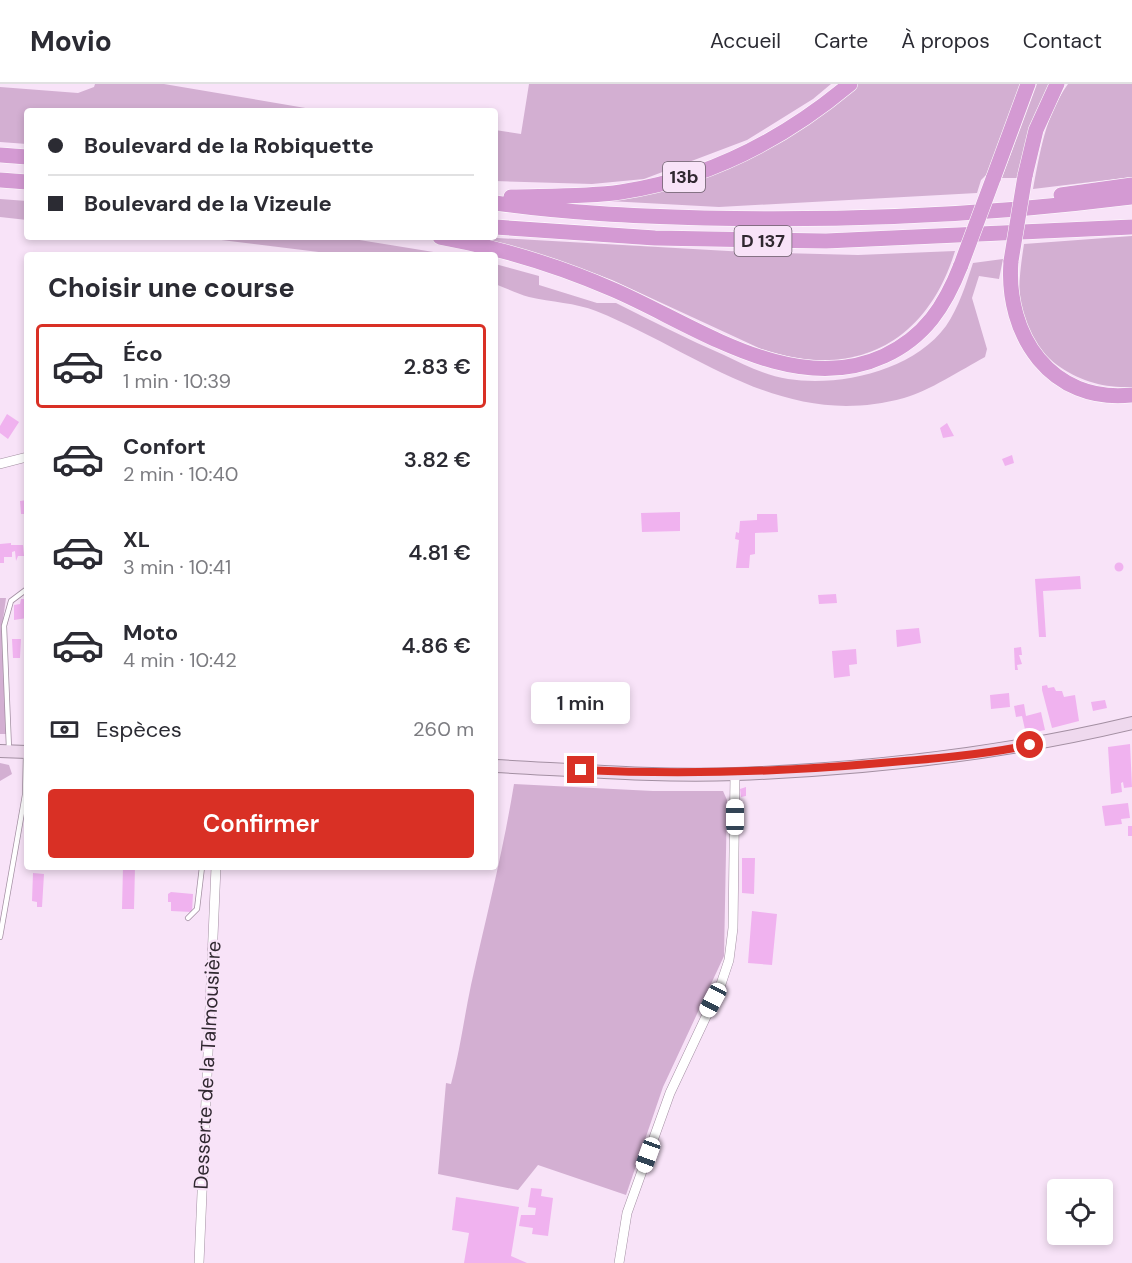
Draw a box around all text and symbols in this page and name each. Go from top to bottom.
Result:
text: Movio [30,23,112,60]
text: Accueil [710,27,781,55]
text: Carte [814,27,868,55]
text: À propos [901,27,990,55]
text: Contact [1023,27,1102,55]
text: Boulevard de la Robiquette [84,131,374,160]
road number: 13b [663,162,705,192]
text: Boulevard de la Vizeule [84,189,332,218]
road number: D 137 [734,226,792,256]
text: Choisir une course [48,270,295,305]
icon: car [51,339,105,393]
text: Éco [123,339,163,368]
text: 2.83 € [404,352,471,381]
text: 1 min · 10:39 [123,368,231,394]
icon: car [51,432,105,486]
text: Confort [123,432,206,461]
text: 3.82 € [404,445,471,474]
text: 2 min · 10:40 [123,461,238,487]
icon: car [51,525,105,579]
text: XL [123,525,150,554]
text: 4.81 € [408,538,471,567]
text: 3 min · 10:41 [123,554,231,580]
icon: car [51,618,105,672]
text: Moto [123,618,178,647]
text: 4.86 € [401,631,471,660]
text: 4 min · 10:42 [123,647,237,673]
callout: 1 min [532,683,630,725]
text: 1 min [557,690,604,716]
icon: cash [48,713,81,746]
text: Espèces [96,715,182,744]
text: 260 m [413,716,474,742]
route start [1016,731,1043,758]
route end [567,756,594,783]
button: Confirmer [48,789,474,858]
car [726,799,744,835]
street label: Desserte de la Talmousière [188,940,226,1190]
car [697,980,729,1020]
car [633,1135,663,1175]
map controls [1047,1179,1113,1245]
button: locate [1047,1179,1113,1245]

